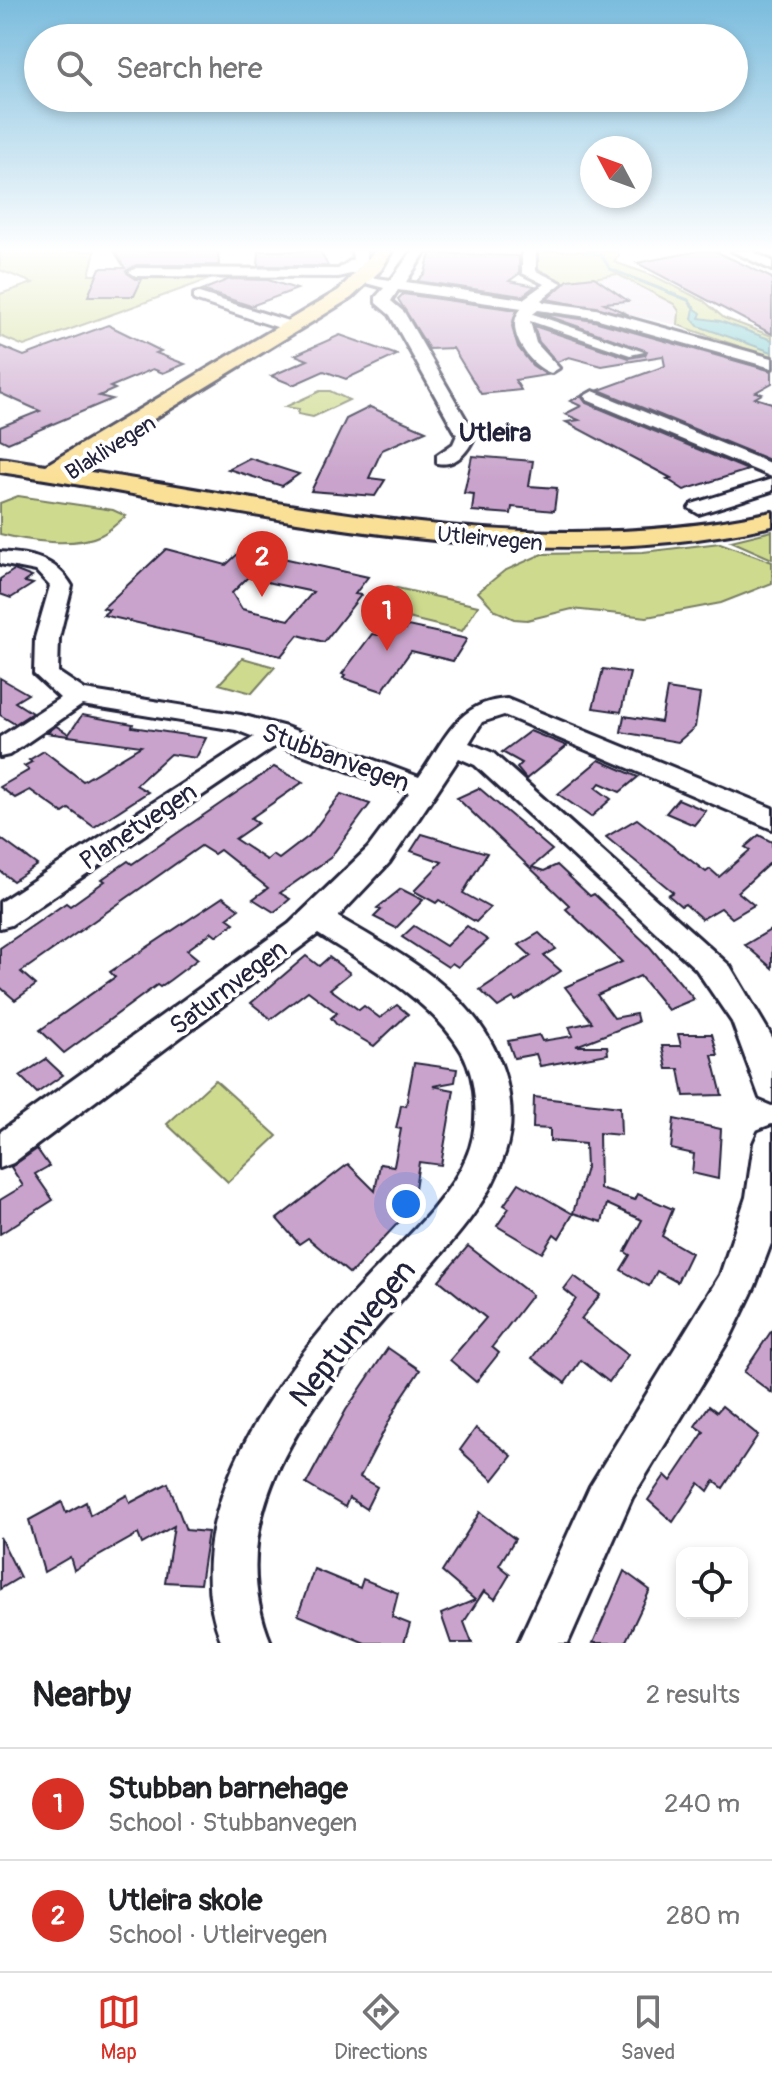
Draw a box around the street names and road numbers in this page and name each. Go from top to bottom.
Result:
street label: Blaklivegen [60,409,161,487]
street label: Utleirvegen [436,520,544,558]
street label: Stubbanvegen [257,716,414,799]
street label: Planetvegen [74,776,203,878]
street label: Saturnvegen [164,933,294,1042]
street label: Neptunvegen [281,1251,425,1416]

